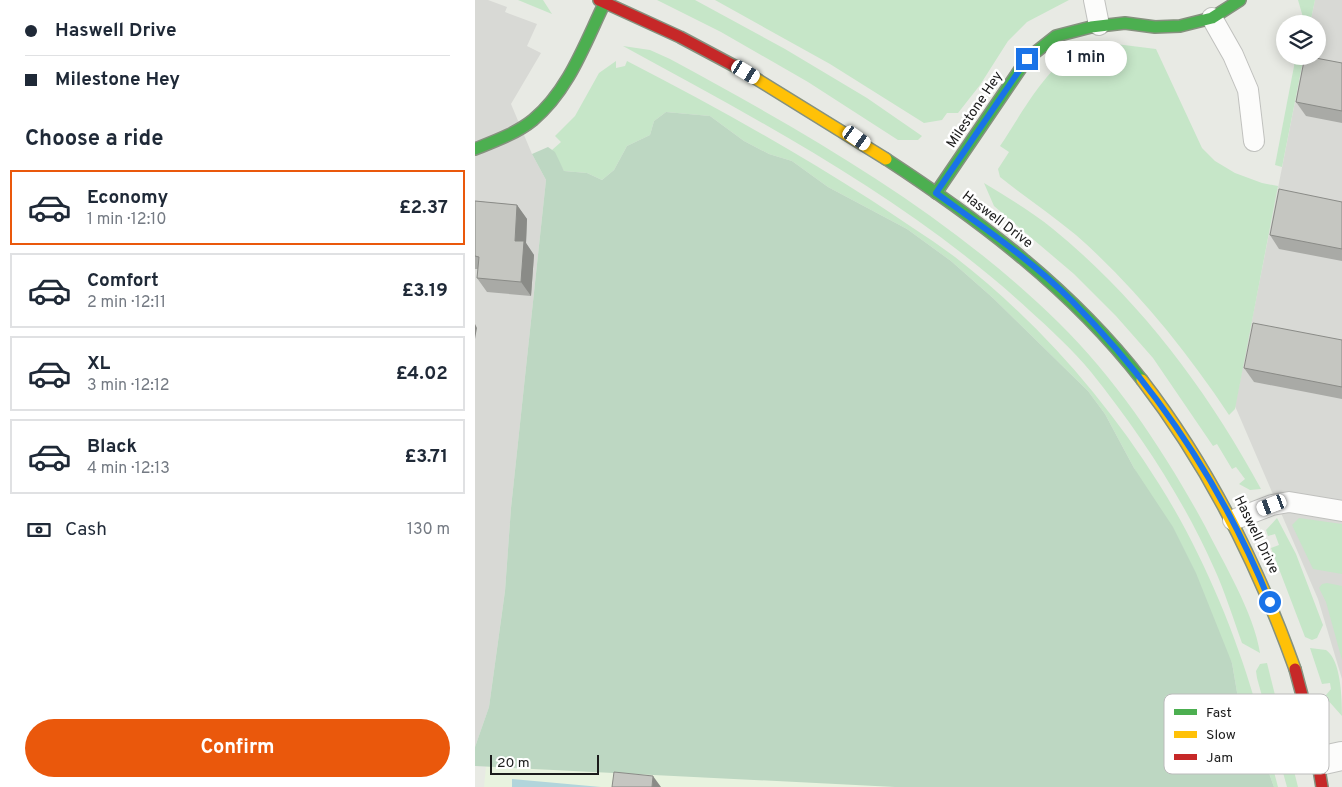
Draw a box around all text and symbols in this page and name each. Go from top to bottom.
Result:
map controls [1276,15,1326,65]
button: layers [1276,15,1326,65]
text: Haswell Drive [55,19,177,43]
callout: 1 min [1045,42,1127,76]
route end [1016,48,1038,70]
text: 1 min [1067,48,1105,68]
car [729,58,762,86]
text: Milestone Hey [55,68,180,92]
street label: Milestone Hey [943,69,1007,151]
car [840,123,873,153]
text: Choose a ride [25,126,163,153]
icon: car [27,185,72,230]
text: Economy [87,186,168,210]
street label: Haswell Drive [958,188,1036,252]
text: £2.37 [399,196,448,220]
text: 1 min · 12:10 [87,210,166,230]
icon: car [27,268,72,313]
text: Comfort [87,269,159,293]
text: £3.19 [402,279,448,303]
text: 2 min · 12:11 [87,293,166,313]
icon: car [27,351,72,396]
text: XL [87,352,110,376]
text: £4.02 [396,362,448,386]
text: 3 min · 12:12 [87,376,170,396]
icon: car [27,434,72,479]
text: Black [87,435,137,459]
text: £3.71 [404,445,448,469]
text: 4 min · 12:13 [87,459,170,479]
street label: Haswell Drive [1230,493,1282,577]
car [1255,493,1288,517]
icon: cash [25,516,53,544]
text: Cash [65,518,107,542]
text: 130 m [407,520,450,540]
route start [1259,591,1281,613]
legend [1164,694,1329,774]
text: Fast [1206,705,1232,722]
button: Confirm [25,719,450,777]
text: Slow [1206,727,1236,744]
text: Jam [1206,750,1233,767]
scale bar [490,752,599,775]
text: 20 m [497,755,530,772]

